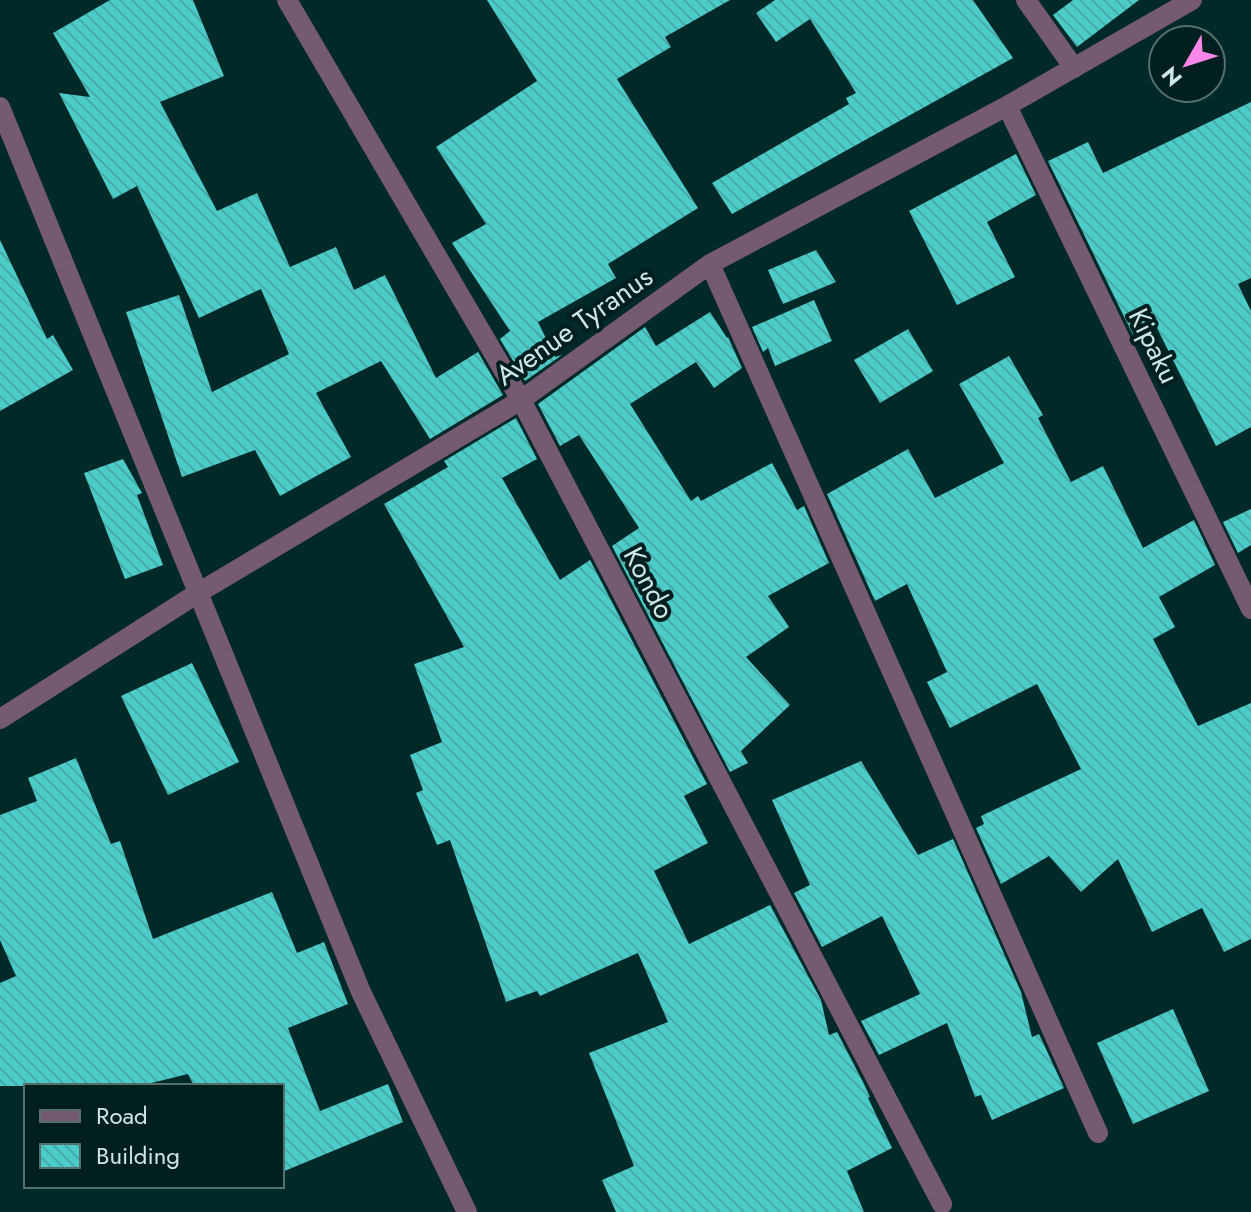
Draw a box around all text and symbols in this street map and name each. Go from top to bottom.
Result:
north arrow [1147,24,1227,104]
text: N [1154,60,1189,93]
street label: Avenue Tyranus [487,256,661,396]
street label: Kipaku [1118,301,1190,391]
street label: Kondo [613,540,685,626]
legend [24,1084,284,1188]
text: Road [96,1098,148,1133]
text: Building [96,1138,180,1173]

